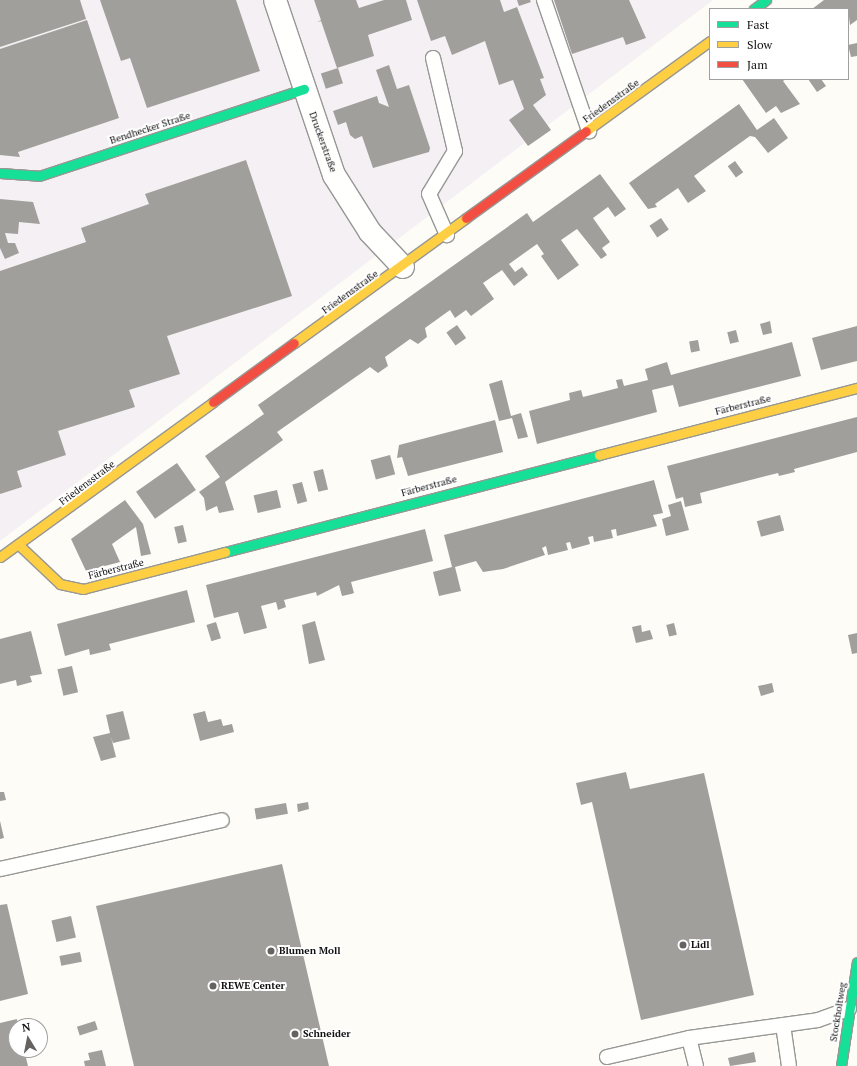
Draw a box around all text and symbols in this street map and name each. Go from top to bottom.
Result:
legend [709,8,849,80]
text: Fast [747,17,769,32]
text: Slow [747,37,772,52]
text: Jam [747,57,768,72]
street label: Friedensstraße [581,77,641,125]
street label: Bendhecker Straße [108,109,192,147]
street label: Druckerstraße [306,110,340,174]
street label: Friedensstraße [320,268,380,316]
street label: Färberstraße [714,392,772,418]
street label: Friedensstraße [57,458,117,508]
street label: Färberstraße [400,473,458,499]
street label: Färberstraße [87,556,145,582]
place label: Lidl [691,939,709,951]
marker: Lidl [678,940,688,950]
place label: Blumen Moll [279,945,341,957]
marker: Blumen Moll [266,946,276,956]
place label: REWE Center [221,980,285,992]
marker: REWE Center [208,981,218,991]
street label: Stockholtweg [827,981,849,1043]
north arrow [8,1018,48,1058]
text: N [21,1020,31,1035]
place label: Schneider [303,1028,351,1040]
marker: Schneider [290,1029,300,1039]

